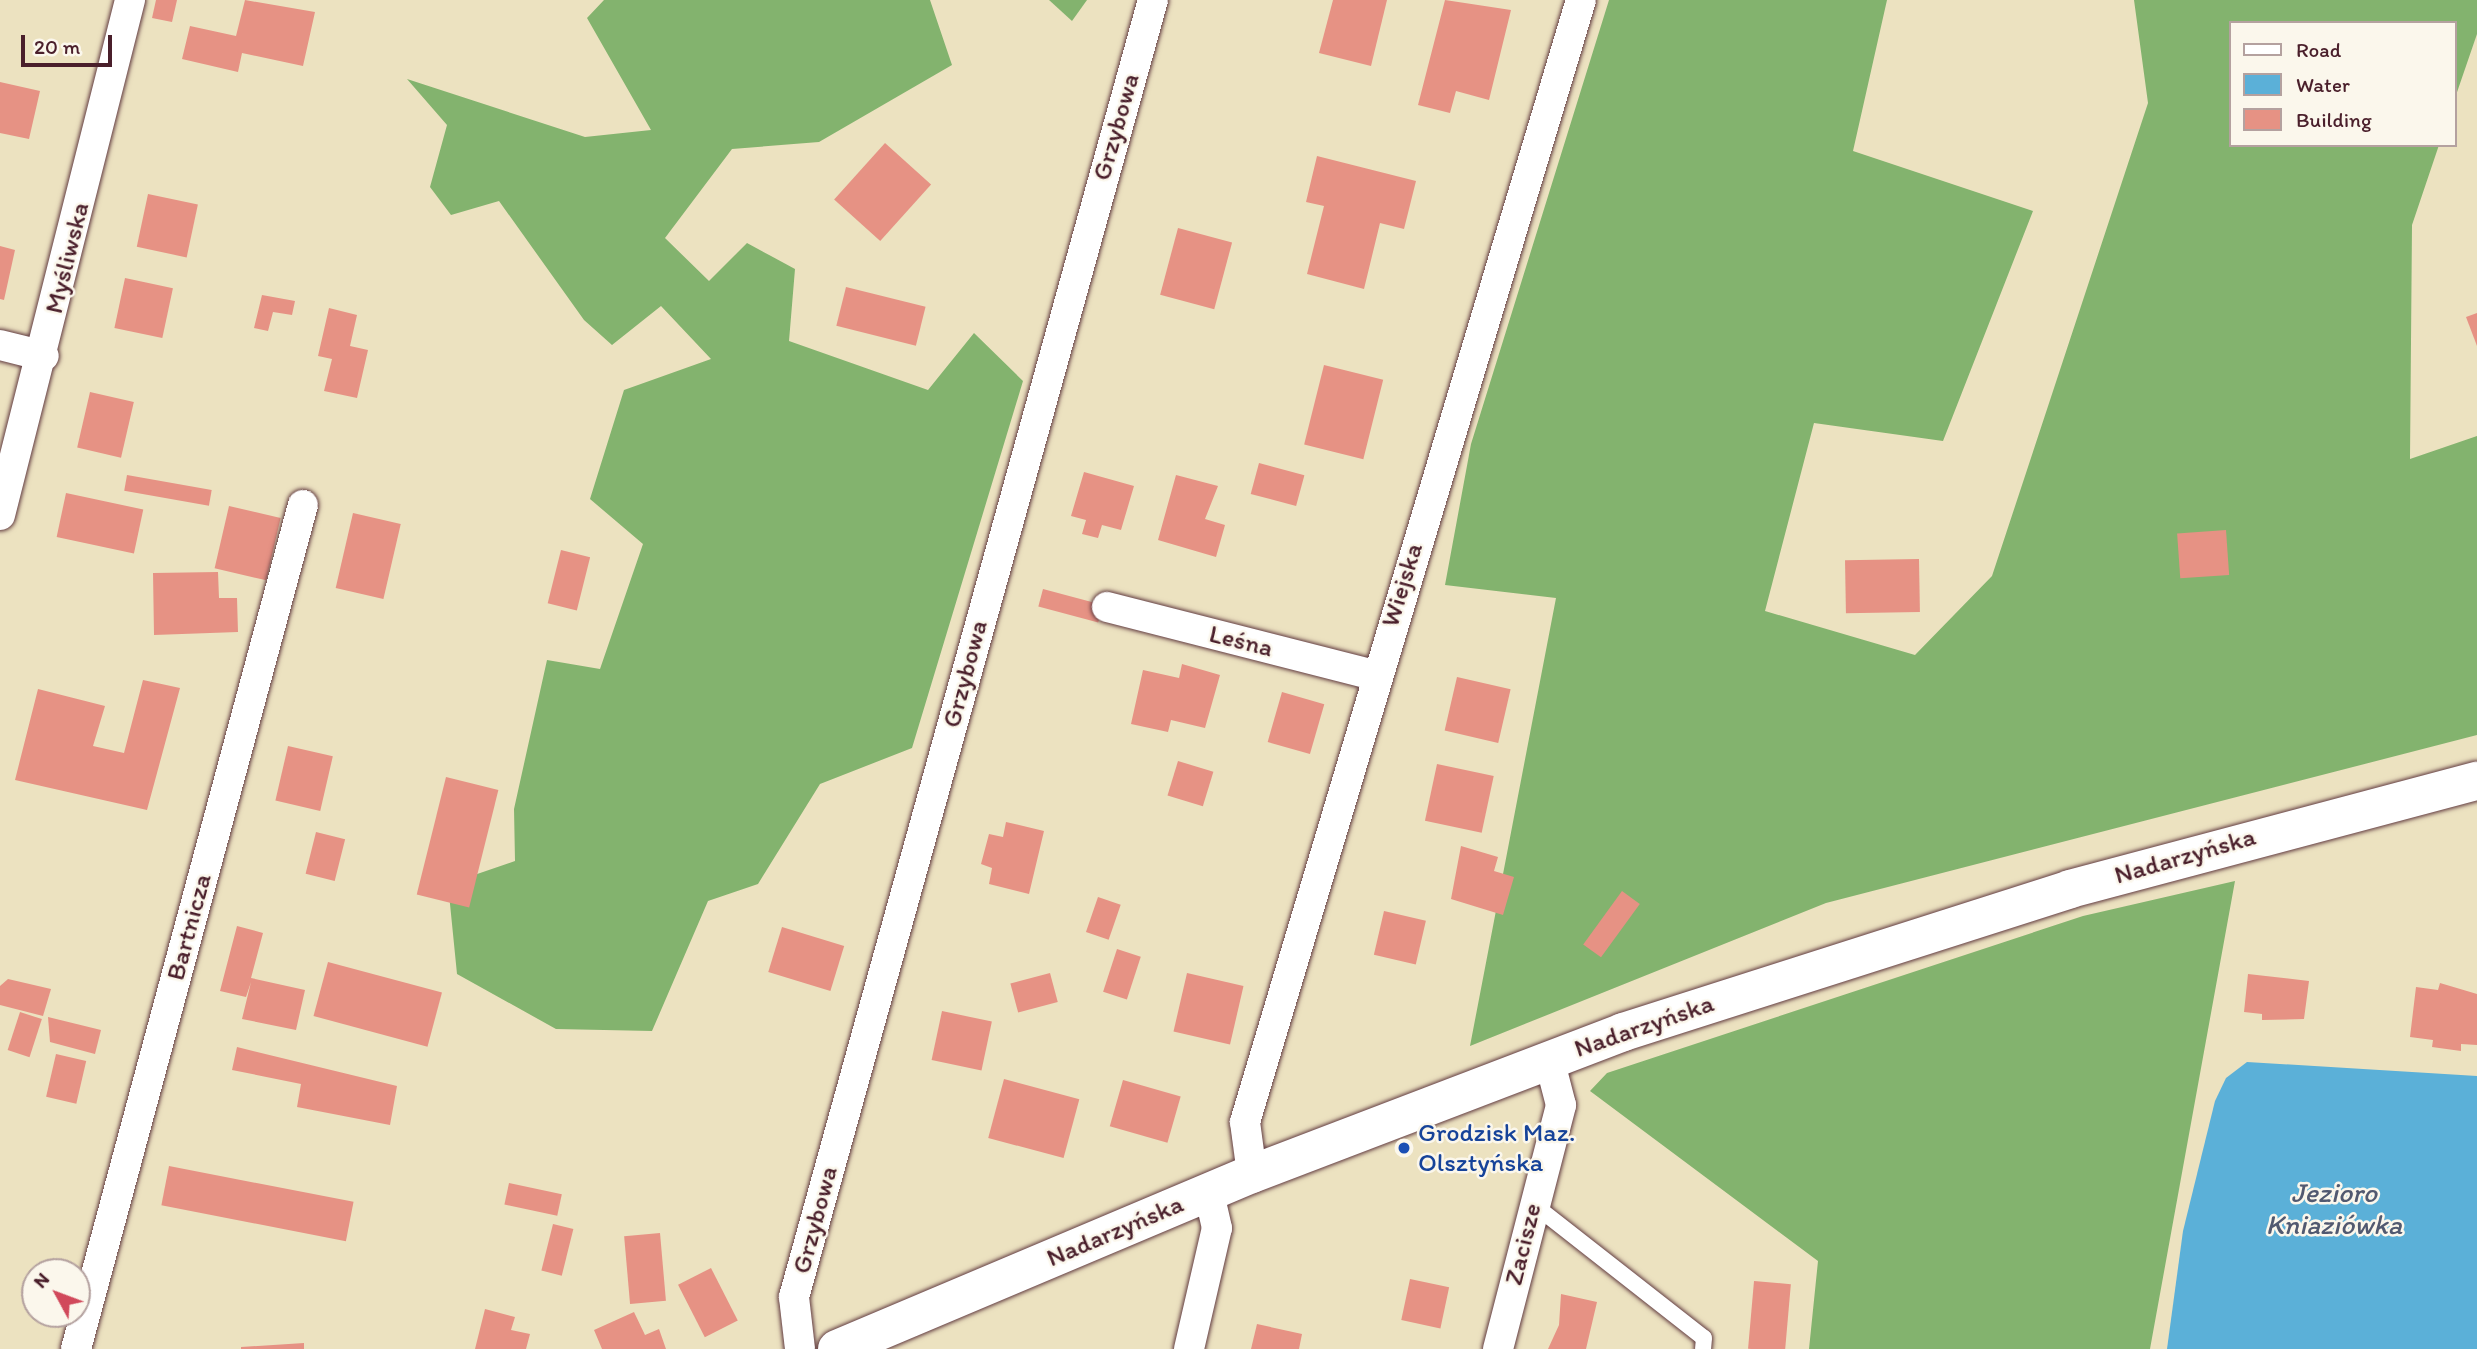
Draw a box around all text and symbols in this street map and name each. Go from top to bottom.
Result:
scale bar [24,21,116,65]
legend [2228,21,2456,147]
text: 20 m [34,34,80,59]
text: Road [2296,37,2341,62]
street label: Grzybowa [1086,70,1146,184]
text: Water [2296,72,2350,97]
text: Building [2296,107,2372,132]
street label: Myśliwska [38,199,96,317]
street label: Wiejska [1374,539,1430,631]
street label: Grzybowa [936,617,994,731]
street label: Leśna [1206,618,1276,664]
street label: Nadarzyńska [2111,821,2259,891]
street label: Bartnicza [160,870,218,984]
street label: Nadarzyńska [1570,988,1718,1064]
place label: Grodzisk Maz. Olsztyńska [1418,1117,1575,1178]
marker: Grodzisk Maz. Olsztyńska [1396,1140,1412,1156]
street label: Grzybowa [786,1163,844,1277]
water label: Jezioro Kniaziówka [2266,1175,2402,1241]
street label: Nadarzyńska [1042,1188,1188,1274]
street label: Zacisze [1498,1200,1548,1288]
north arrow [21,1258,91,1328]
text: N [28,1268,54,1293]

